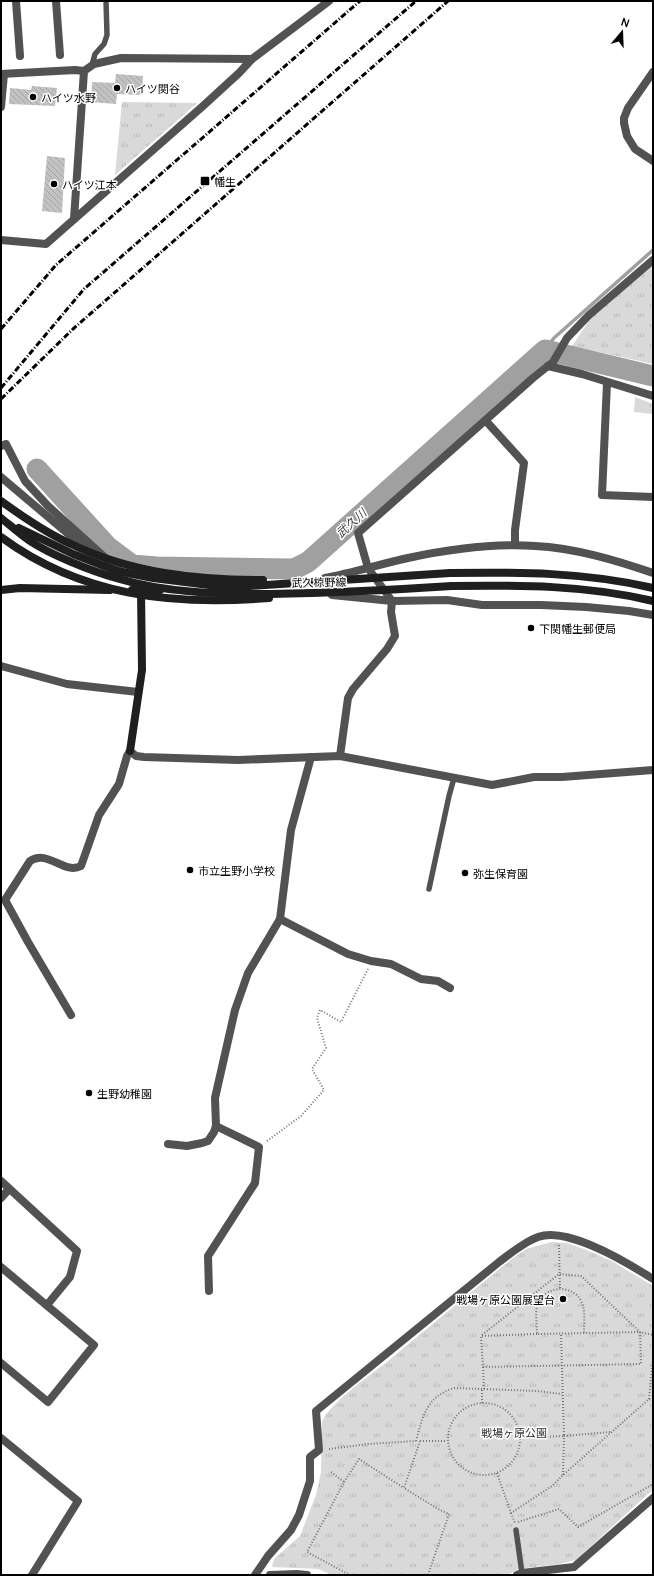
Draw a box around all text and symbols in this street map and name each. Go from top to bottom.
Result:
north arrow [602,12,642,52]
text: N [619,14,632,30]
place label: ハイツ関谷 [125,81,180,96]
marker: ハイツ関谷 [112,83,122,93]
place label: ハイツ水野 [41,90,96,105]
marker: ハイツ水野 [28,92,38,102]
place label: 幡生 [214,174,236,189]
marker: 幡生 [199,175,211,187]
place label: ハイツ江本 [62,177,117,192]
marker: ハイツ江本 [49,179,59,189]
water label: 武久川 [332,503,372,541]
street label: 武久椋野線 [291,574,347,590]
place label: 下関幡生郵便局 [539,621,616,636]
marker: 下関幡生郵便局 [526,623,536,633]
place label: 市立生野小学校 [198,863,275,878]
marker: 市立生野小学校 [185,865,195,875]
place label: 弥生保育園 [473,866,528,881]
marker: 弥生保育園 [460,868,470,878]
place label: 生野幼稚園 [97,1086,152,1101]
marker: 生野幼稚園 [84,1088,94,1098]
place label: 戦場ヶ原公園展望台 [456,1292,555,1307]
marker: 戦場ヶ原公園展望台 [558,1294,568,1304]
park label: 戦場ヶ原公園 [481,1425,547,1440]

